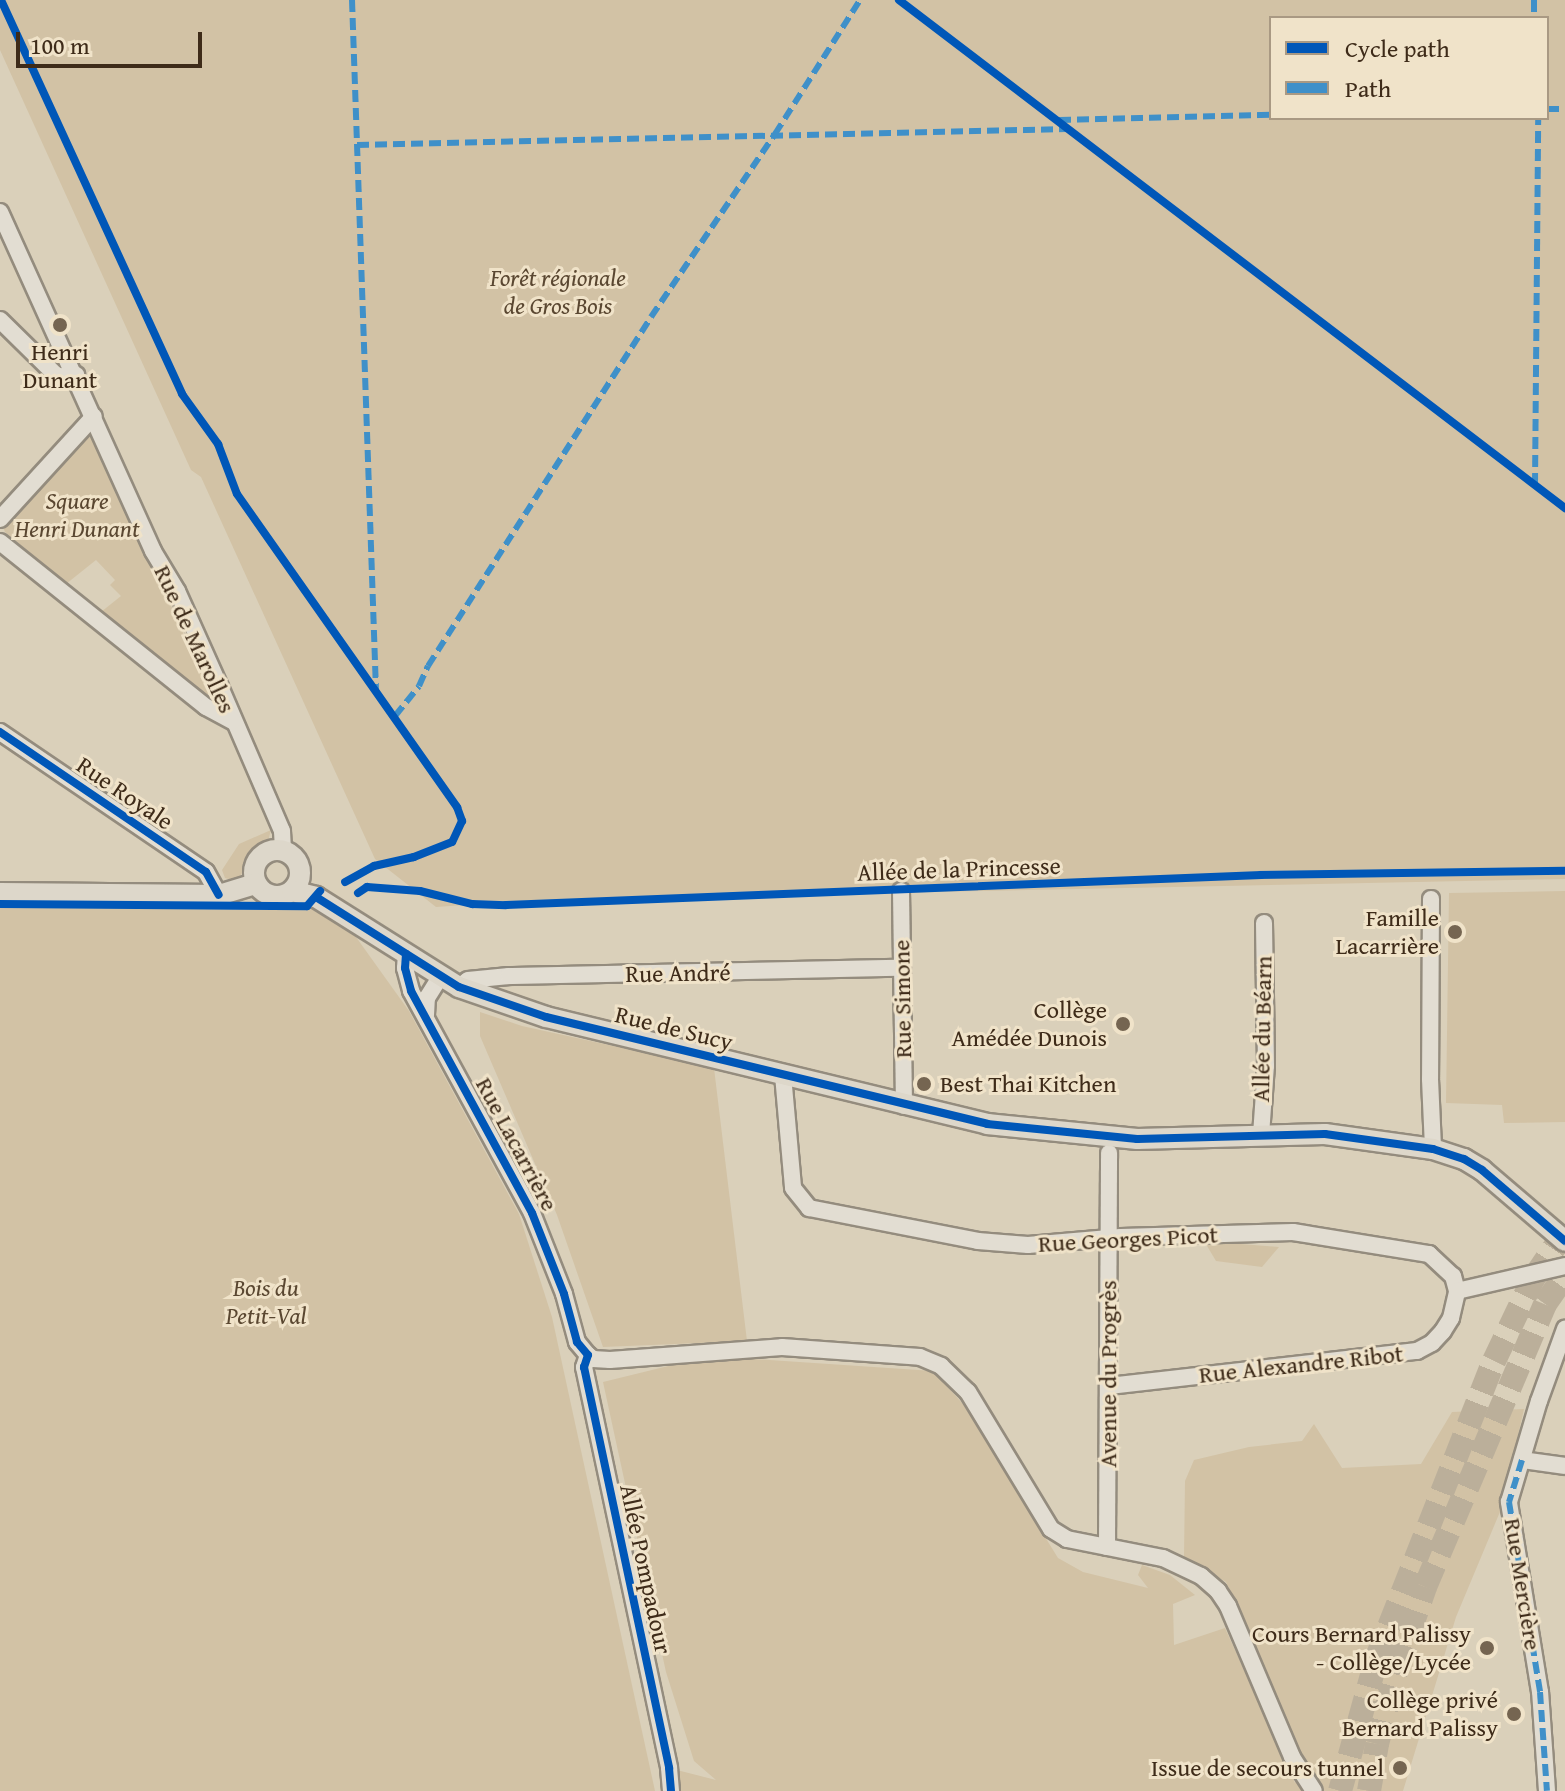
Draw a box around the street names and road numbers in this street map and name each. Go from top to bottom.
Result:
street label: Rue de Marolles [148,561,242,717]
street label: Rue Royale [71,750,179,836]
street label: Allée de la Princesse [857,851,1061,887]
street label: Rue Simone [887,940,917,1058]
street label: Allée du Béarn [1246,956,1278,1102]
street label: Rue André [625,958,731,988]
street label: Rue de Sucy [612,1000,736,1056]
street label: Rue Lacarrière [470,1072,564,1216]
street label: Rue Georges Picot [1037,1220,1219,1258]
street label: Avenue du Progrès [1094,1280,1122,1468]
street label: Rue Alexandre Ribot [1197,1339,1405,1389]
street label: Allée Pompadour [614,1481,678,1657]
street label: Rue Mercière [1498,1516,1548,1652]

